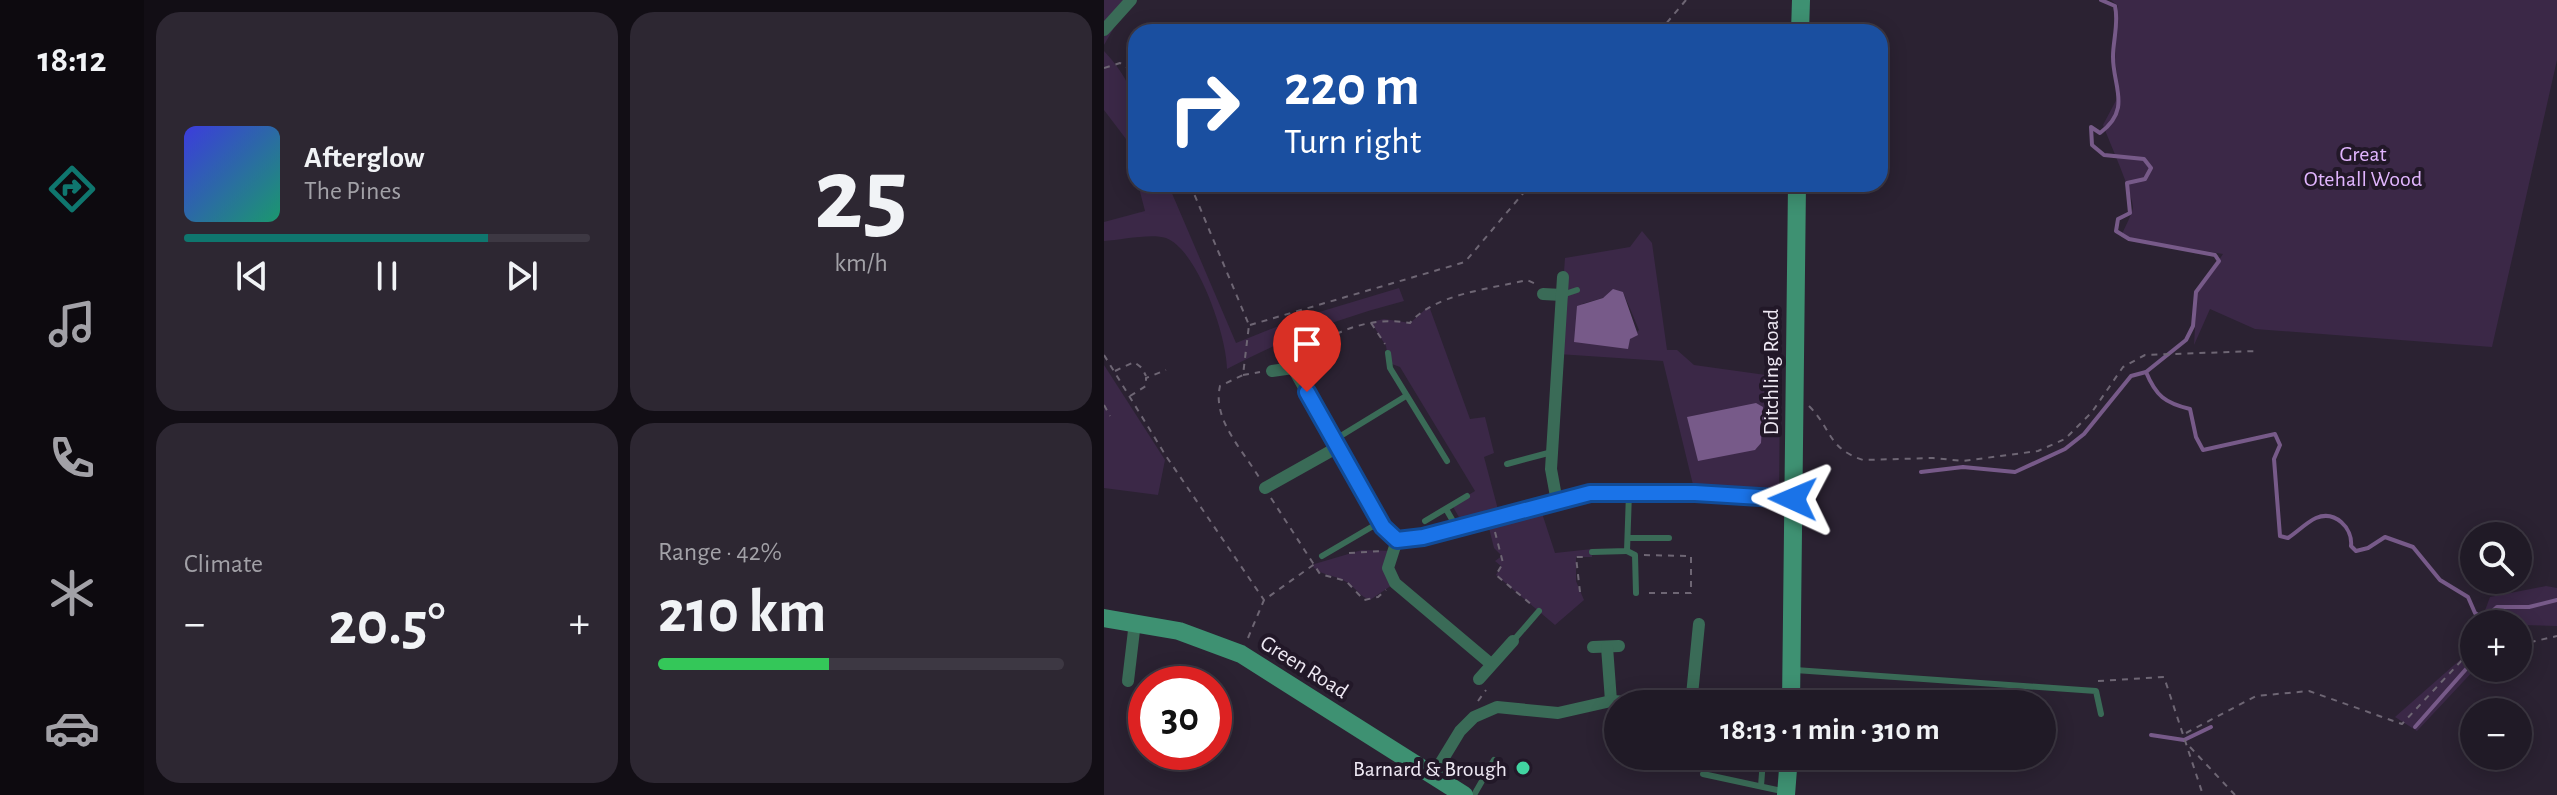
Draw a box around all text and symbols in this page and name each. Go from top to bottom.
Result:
text: 18:12 [38,42,106,78]
icon: right [1152,56,1256,160]
text: 220 m [1284,59,1420,115]
text: Turn right [1284,124,1421,160]
text: Afterglow [304,143,425,173]
park label: Great Otehall Wood [2304,143,2422,190]
text: 25 [814,144,908,248]
icon: directions [44,161,100,217]
text: The Pines [304,178,401,204]
text: km/h [834,250,888,276]
icon: previous [230,254,274,298]
icon: pause [365,254,409,298]
icon: next [500,254,544,298]
icon: music [44,296,100,352]
street label: Ditchling Road [1760,309,1782,435]
pin [1273,310,1341,392]
icon: arrive [1285,322,1329,366]
icon: phone [44,430,100,486]
position arrow [1751,457,1835,541]
map controls [2460,522,2532,770]
button: search [2460,522,2532,594]
text: Range · 42% [658,539,782,565]
text: Climate [184,551,263,577]
icon: climate [44,565,100,621]
text: 210 km [658,583,826,643]
text: 20.5° [329,595,445,655]
text: − [184,602,205,646]
text: + [569,602,590,646]
button: + [2460,610,2532,682]
street label: Green Road [1257,631,1352,702]
speed limit sign: 30 [1128,666,1232,770]
button: − [2460,698,2532,770]
icon: car [44,700,100,756]
text: 18:13 · 1 min · 310 m [1720,715,1940,745]
place label: Barnard & Brough [1353,758,1507,780]
marker: Barnard & Brough [1514,759,1532,777]

